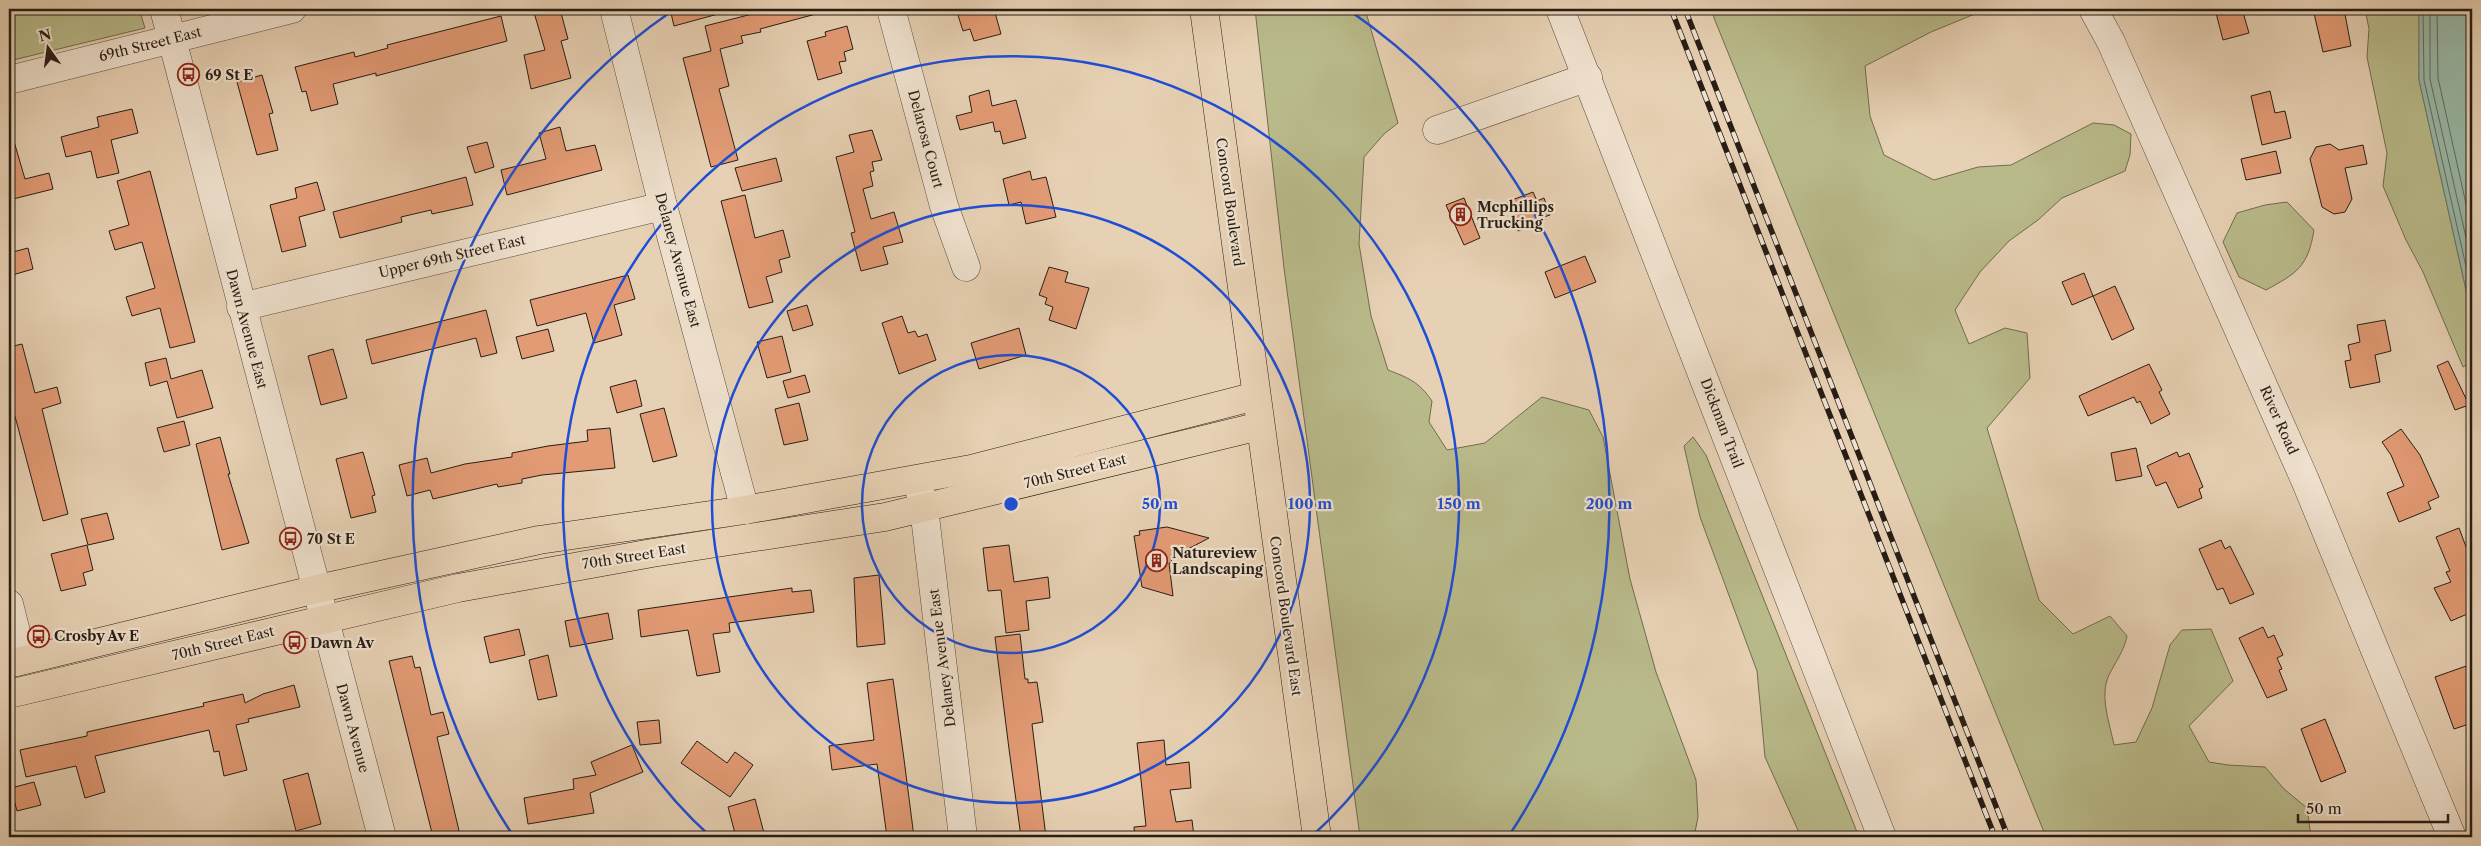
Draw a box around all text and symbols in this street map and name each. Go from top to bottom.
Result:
north arrow [22,22,72,72]
street label: 69th Street East [97,23,203,65]
text: N [37,25,53,46]
bus stop icon: 69 St E [177,63,201,87]
place label: 69 St E [205,66,253,84]
street label: Delarosa Court [904,88,948,190]
street label: Concord Boulevard [1212,137,1248,268]
street label: Delaney Avenue East [651,191,705,330]
place label: Mcphillips Trucking [1477,198,1554,232]
building icon: Mcphillips Trucking [1449,203,1473,227]
street label: Upper 69th Street East [377,230,527,282]
street label: Dawn Avenue East [222,267,272,391]
street label: Dickman Trail [1697,375,1747,471]
street label: River Road [2256,383,2302,458]
street label: 70th Street East [1022,450,1128,492]
text: 50 m [1142,494,1178,513]
text: 100 m [1288,494,1332,513]
text: 150 m [1437,494,1481,513]
text: 200 m [1586,494,1632,513]
centre of rings [1002,495,1020,513]
bus stop icon: 70 St E [279,527,303,551]
place label: 70 St E [307,530,355,548]
street label: Concord Boulevard East [1266,535,1306,697]
street label: 70th Street East [581,539,687,573]
place label: Natureview Landscaping [1172,544,1264,578]
building icon: Natureview Landscaping [1144,549,1168,573]
street label: Delaney Avenue East [925,588,959,728]
street label: 70th Street East [170,622,276,664]
bus stop icon: Crosby Av E [26,624,50,648]
place label: Crosby Av E [54,627,139,645]
bus stop icon: Dawn Av [282,631,306,655]
place label: Dawn Av [310,634,375,652]
street label: Dawn Avenue [332,681,374,775]
scale bar [2298,791,2448,823]
text: 50 m [2306,799,2342,818]

